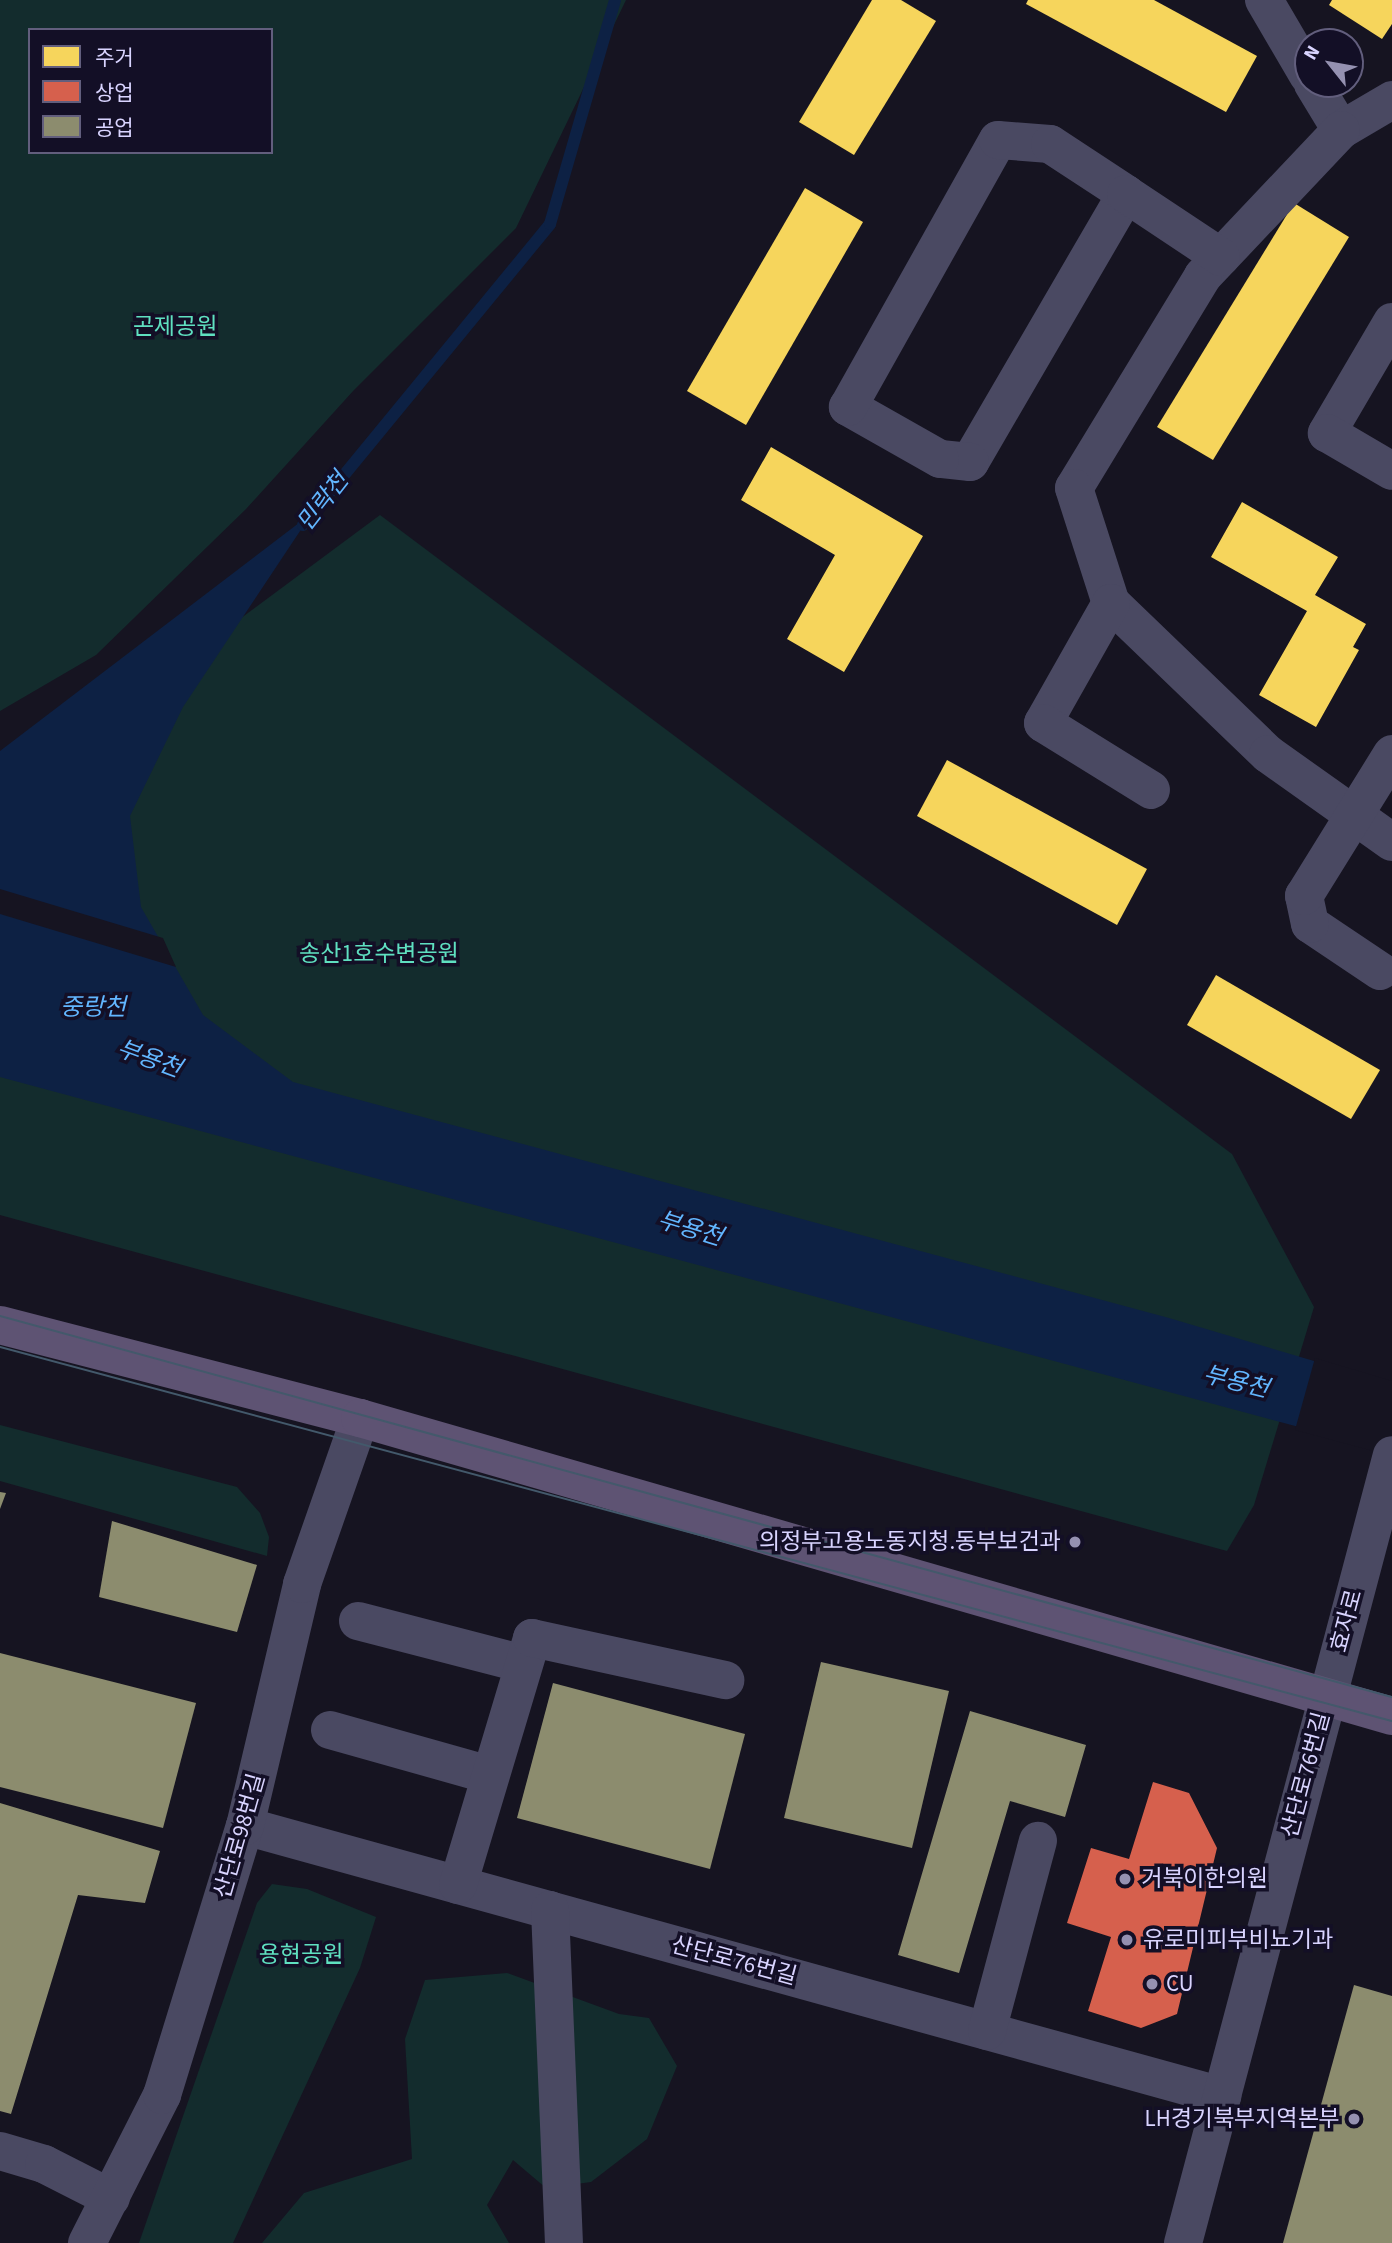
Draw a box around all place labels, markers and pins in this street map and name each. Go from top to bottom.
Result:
place label: 의정부고용노동지청.동부보건과 [759,1528,1061,1556]
marker: 의정부고용노동지청.동부보건과 [1067,1534,1083,1550]
place label: 거북이한의원 [1141,1865,1268,1893]
marker: 거북이한의원 [1115,1869,1135,1889]
place label: 유로미피부비뇨기과 [1143,1926,1333,1954]
marker: 유로미피부비뇨기과 [1117,1930,1137,1950]
place label: CU [1166,1970,1194,1998]
marker: CU [1144,1976,1160,1992]
place label: LH경기북부지역본부 [1145,2105,1340,2133]
marker: LH경기북부지역본부 [1346,2111,1362,2127]

